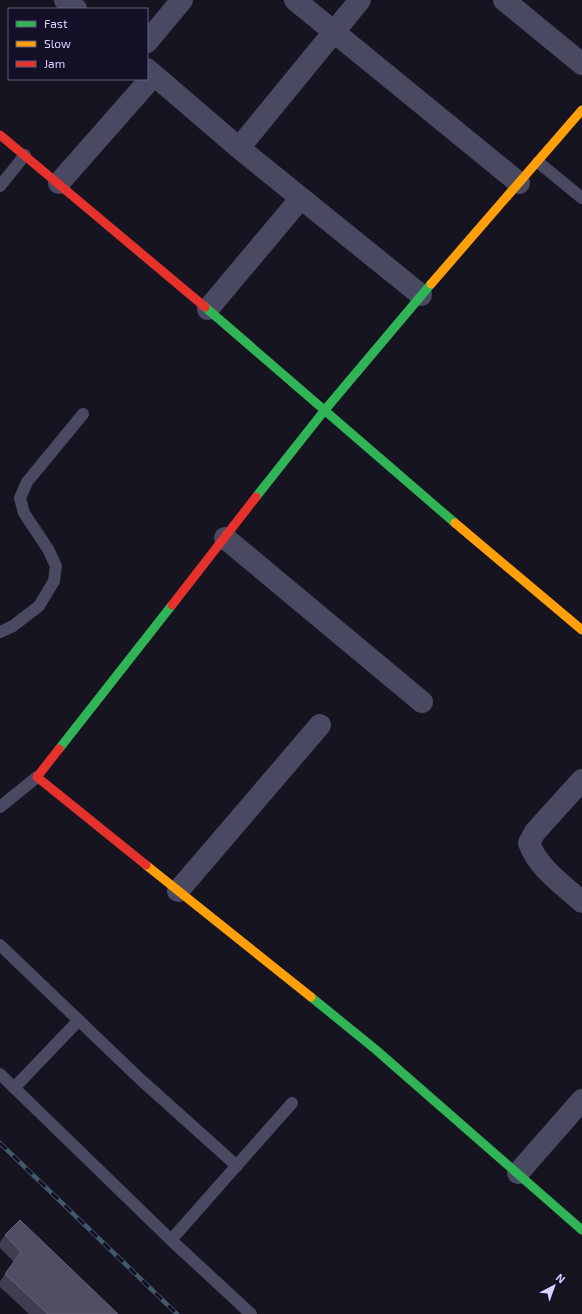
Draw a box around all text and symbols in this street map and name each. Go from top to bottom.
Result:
legend [8,8,148,80]
text: Fast [44,16,68,30]
text: Slow [44,36,71,50]
text: Jam [44,56,65,70]
north arrow [534,1266,574,1306]
text: N [554,1271,568,1286]

